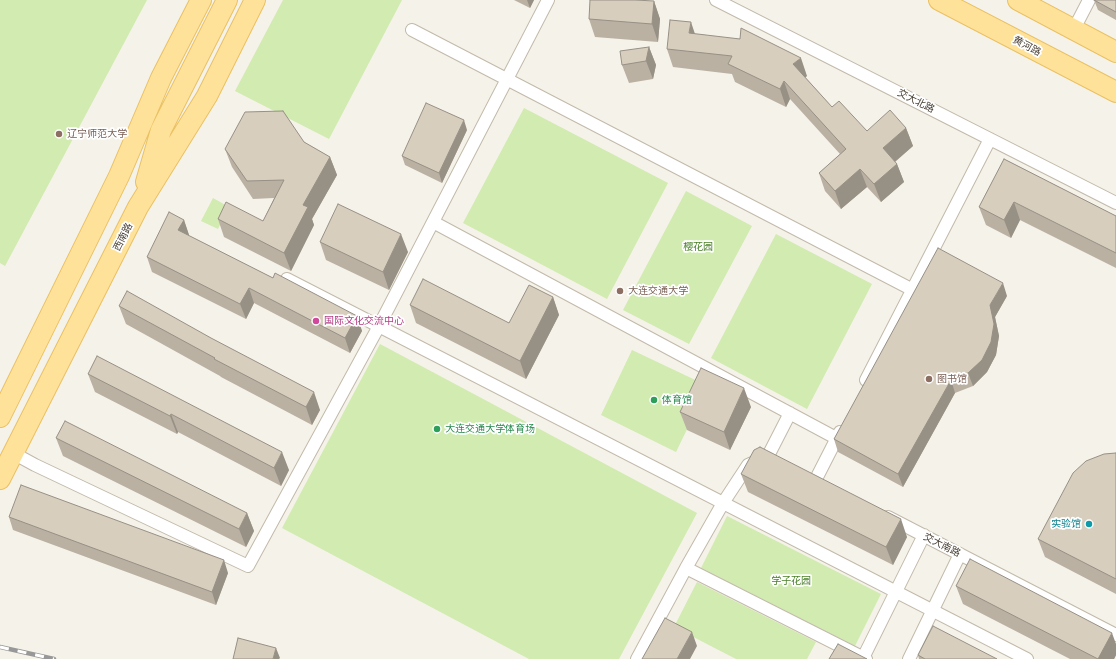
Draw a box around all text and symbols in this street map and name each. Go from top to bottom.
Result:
street label: 黄河路 [1011,34,1043,58]
street label: 交大北路 [895,87,937,115]
place label: 辽宁师范大学 [67,128,127,140]
marker: 辽宁师范大学 [54,129,64,139]
street label: 西南路 [111,221,135,253]
park label: 樱花园 [683,241,713,253]
place label: 大连交通大学 [628,285,688,297]
marker: 大连交通大学 [615,286,625,296]
place label: 国际文化交流中心 [324,315,404,327]
marker: 国际文化交流中心 [311,316,321,326]
place label: 图书馆 [937,373,967,385]
marker: 图书馆 [924,374,934,384]
place label: 体育馆 [662,394,692,406]
marker: 体育馆 [649,395,659,405]
place label: 大连交通大学体育场 [445,423,535,435]
marker: 大连交通大学体育场 [432,424,442,434]
place label: 实验馆 [1051,518,1081,530]
marker: 实验馆 [1084,519,1094,529]
street label: 交大南路 [921,531,963,559]
park label: 学子花园 [771,575,811,587]

